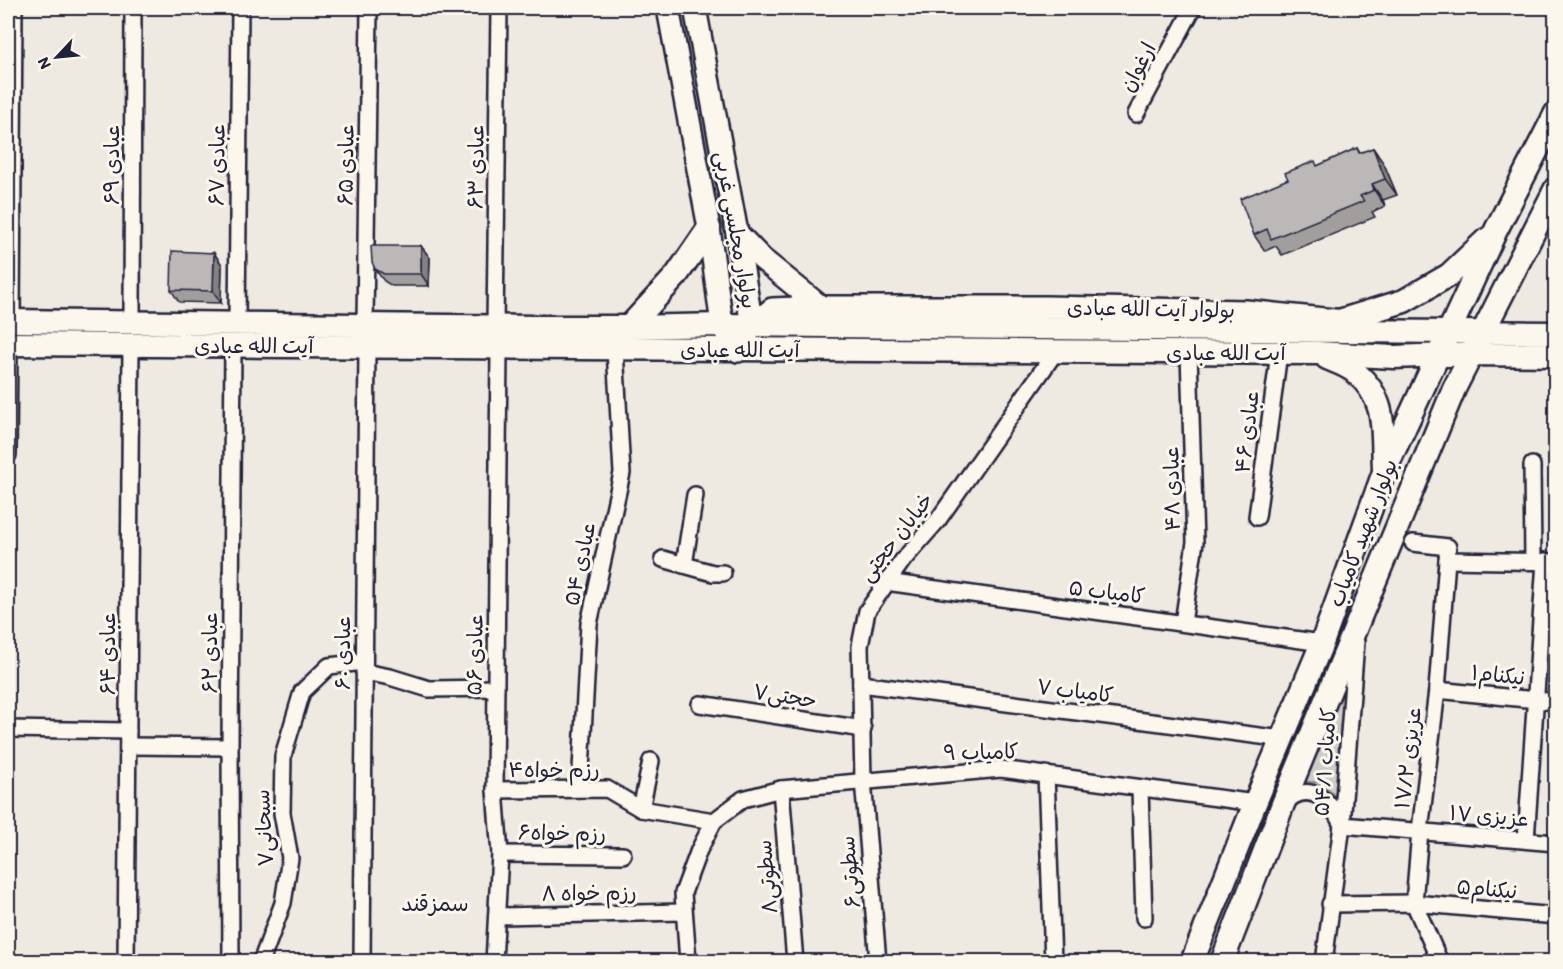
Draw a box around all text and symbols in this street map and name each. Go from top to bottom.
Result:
north arrow [27,27,87,87]
street label: ارغوان [1114,38,1162,96]
text: N [33,54,55,72]
street label: عبادی ۶۷ [203,124,231,206]
street label: عبادی ۶۵ [332,124,360,206]
street label: عبادی ۶۹ [99,125,125,205]
street label: عبادی ۶۳ [462,125,490,209]
street label: بولوار مجلسی غربی [708,149,763,311]
street label: بولوار آیت الله عبادی [1067,295,1235,324]
street label: آیت الله عبادی [194,333,315,359]
street label: آیت الله عبادی [680,337,801,363]
street label: آیت الله عبادی [1166,340,1287,366]
street label: عبادی ۴۶ [1229,389,1265,475]
street label: عبادی ۴۸ [1158,446,1186,532]
street label: بولوار شهید کامیاب [1323,455,1404,611]
street label: خیابان حجتی [853,487,940,587]
street label: عبادی ۵۴ [558,520,602,608]
street label: کامیاب ۵ [1067,574,1147,610]
street label: عبادی ۶۲ [197,612,223,694]
street label: عبادی ۶۴ [95,613,121,695]
street label: عبادی ۵۶ [461,614,489,696]
street label: عبادی ۶۰ [330,616,356,690]
street label: نیکنام۱ [1470,659,1526,694]
street label: کامیاب ۷ [1035,673,1115,709]
street label: حجتی۷ [751,678,819,715]
street label: عزیزی ۱۷/۲ [1389,706,1426,810]
street label: کامیاب ۵۴/۱ [1308,707,1342,817]
street label: کامیاب ۹ [943,738,1019,766]
street label: رزم خواه۴ [508,757,600,786]
street label: سبحانی۷ [249,789,280,867]
street label: عزیزی ۱۷ [1448,800,1530,831]
street label: رزم خواه۶ [518,819,606,850]
street label: سطوتی۶ [834,835,867,909]
street label: سطوتی۸ [751,839,784,915]
street label: نیکنام۵ [1455,873,1518,908]
street label: رزم خواه ۸ [541,879,637,910]
district label: سمزقند [401,890,469,917]

